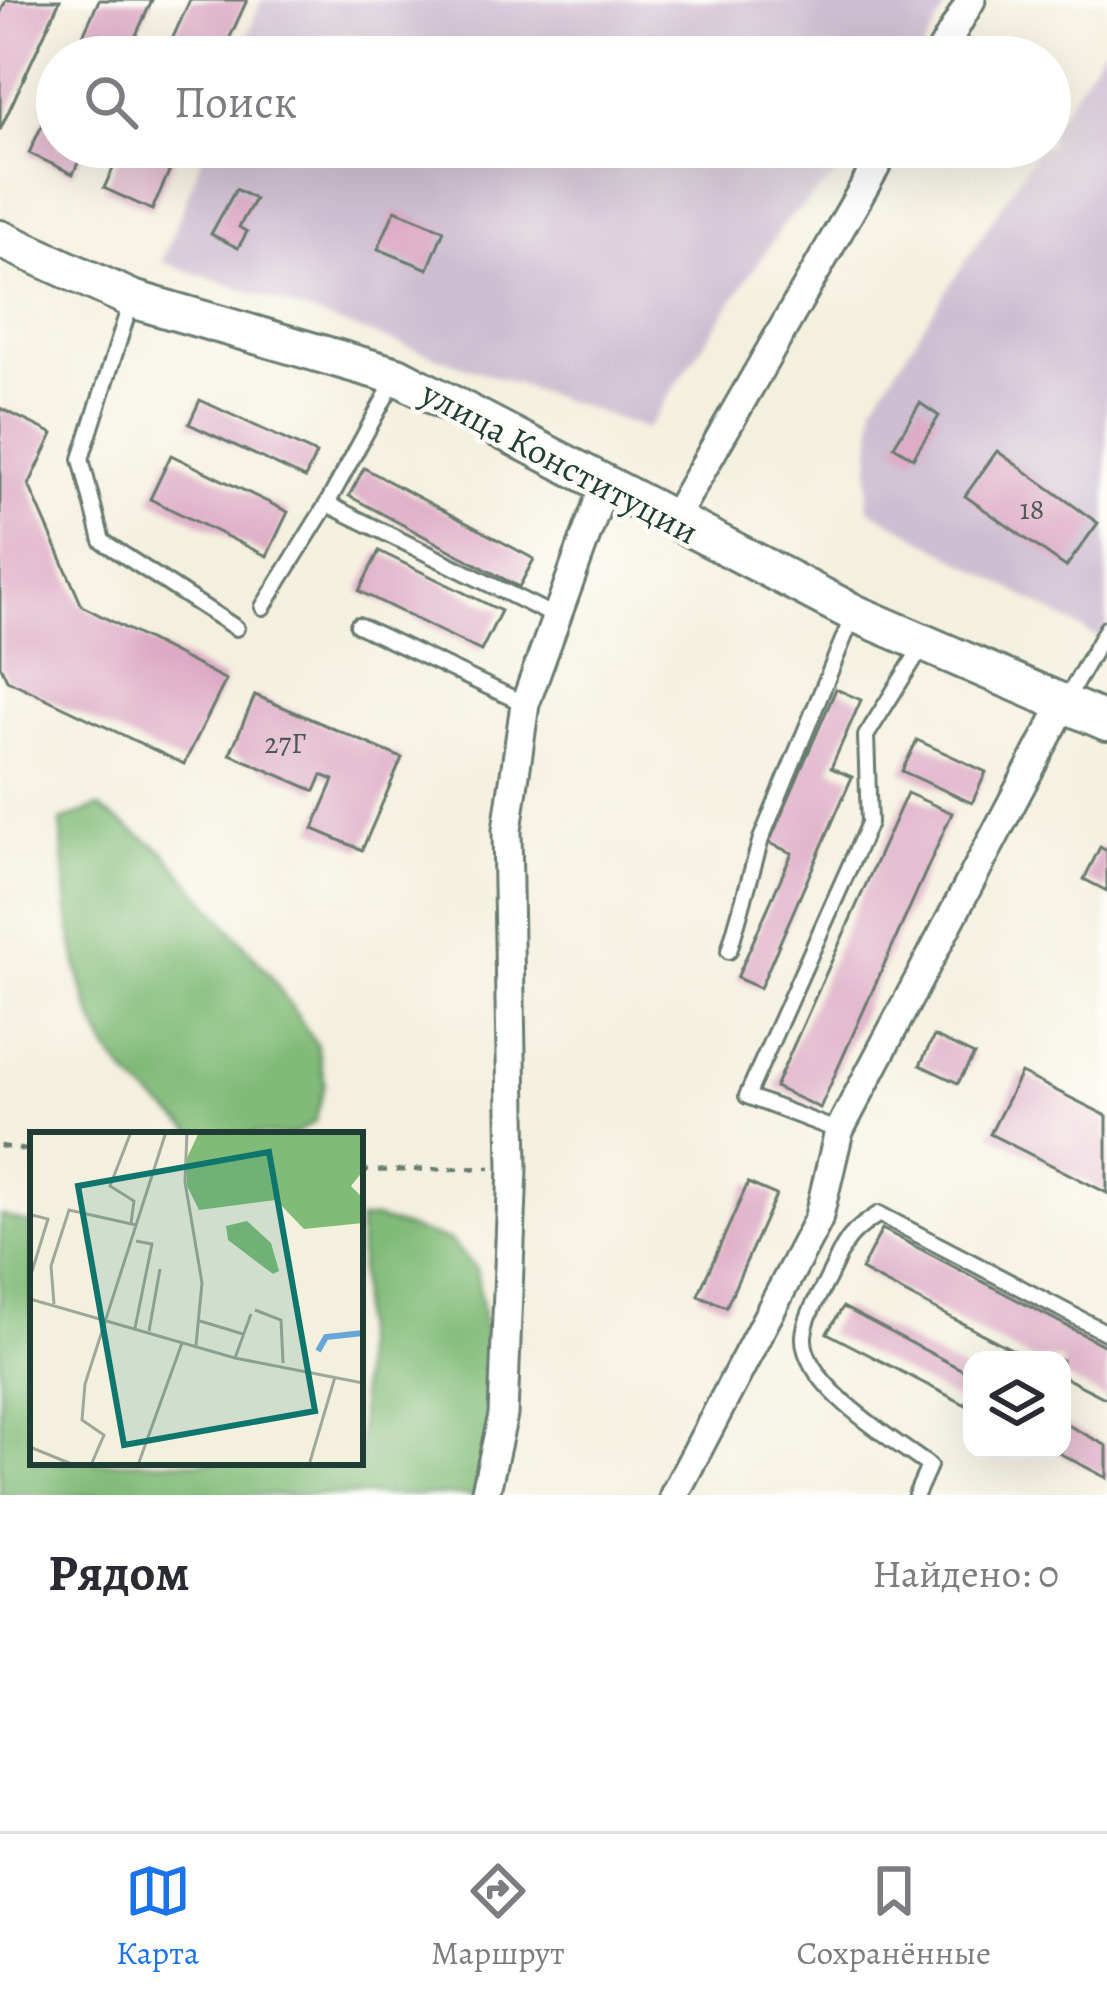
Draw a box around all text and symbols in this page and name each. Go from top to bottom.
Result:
search box [36,36,1071,168]
icon: search [78,69,144,135]
text: Поиск [174,71,297,133]
street label: улица Конституции [412,368,707,556]
house number: 18 [1020,489,1044,529]
house number: 27Г [264,723,306,763]
inset map [30,1132,363,1465]
map controls [963,1351,1071,1459]
button: layers [963,1351,1071,1459]
text: Рядом [48,1538,190,1608]
text: Найдено: 0 [872,1547,1059,1600]
tab: Карта [116,1858,199,1975]
tab: Маршрут [431,1858,565,1975]
tab: Сохранённые [796,1858,991,1975]

